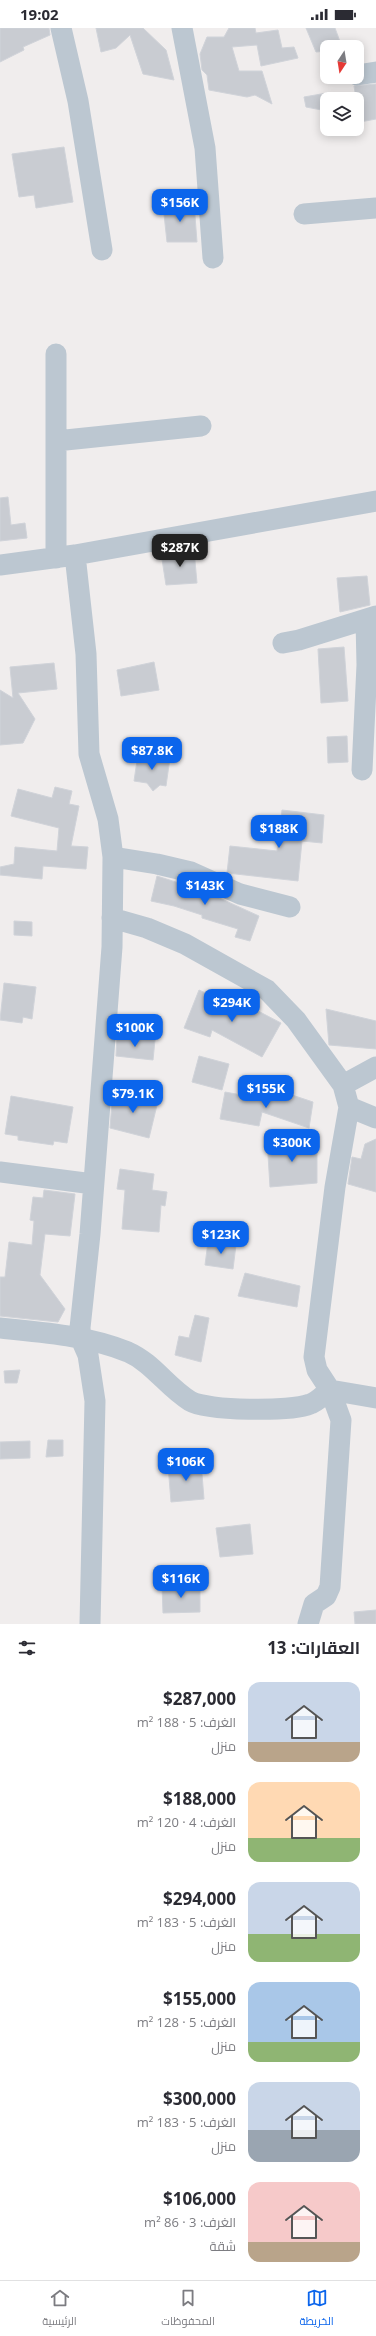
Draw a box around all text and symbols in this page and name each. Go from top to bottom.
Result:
text: 19:02 [20,4,59,24]
north arrow [320,40,364,84]
map controls [320,40,364,136]
button: layers [320,92,364,136]
pin: $156K [152,189,208,223]
text: $156K [161,193,199,211]
pin: $287K [152,534,208,568]
text: $287K [161,538,199,556]
pin: $87.8K [119,737,185,771]
text: $87.8K [131,741,173,759]
pin: $188K [251,815,307,849]
text: $188K [260,819,298,837]
pin: $143K [177,872,233,906]
text: $143K [186,876,224,894]
pin: $294K [204,989,260,1023]
text: $294K [213,993,251,1011]
pin: $100K [107,1014,163,1048]
text: $100K [116,1018,154,1036]
pin: $155K [238,1075,294,1109]
text: $155K [247,1079,285,1097]
pin: $79.1K [100,1080,166,1114]
text: $79.1K [112,1084,154,1102]
pin: $300K [264,1129,320,1163]
text: $300K [273,1133,311,1151]
pin: $123K [193,1221,249,1255]
text: $123K [202,1225,240,1243]
pin: $106K [158,1448,214,1482]
text: $106K [167,1452,205,1470]
pin: $116K [153,1565,209,1599]
text: $116K [162,1569,200,1587]
text: العقارات: 13 [267,1636,360,1659]
icon: filters [16,1637,38,1659]
text: $287,000 [163,1687,236,1710]
icon: home [280,1698,328,1746]
text: الغرف: 5 · 188 m² [137,1713,236,1731]
text: منزل [211,1737,236,1755]
text: $188,000 [163,1787,236,1810]
icon: home [280,1798,328,1846]
text: الغرف: 4 · 120 m² [137,1813,236,1831]
text: منزل [211,1837,236,1855]
text: $294,000 [163,1887,236,1910]
icon: home [280,1898,328,1946]
text: الغرف: 5 · 183 m² [137,1913,236,1931]
text: منزل [211,1937,236,1955]
text: $155,000 [163,1987,236,2010]
icon: home [280,1998,328,2046]
text: الغرف: 5 · 128 m² [137,2013,236,2031]
text: منزل [211,2037,236,2055]
text: $300,000 [163,2087,236,2110]
icon: home [280,2098,328,2146]
text: الغرف: 5 · 183 m² [137,2113,236,2131]
text: منزل [211,2137,236,2155]
text: $106,000 [163,2187,236,2210]
icon: home [280,2198,328,2246]
text: الغرف: 3 · 86 m² [144,2213,236,2231]
text: شقة [209,2237,236,2255]
tab: الرئيسية [42,2287,77,2331]
tab: المحفوظات [161,2287,215,2331]
tab: الخريطة [299,2287,334,2331]

